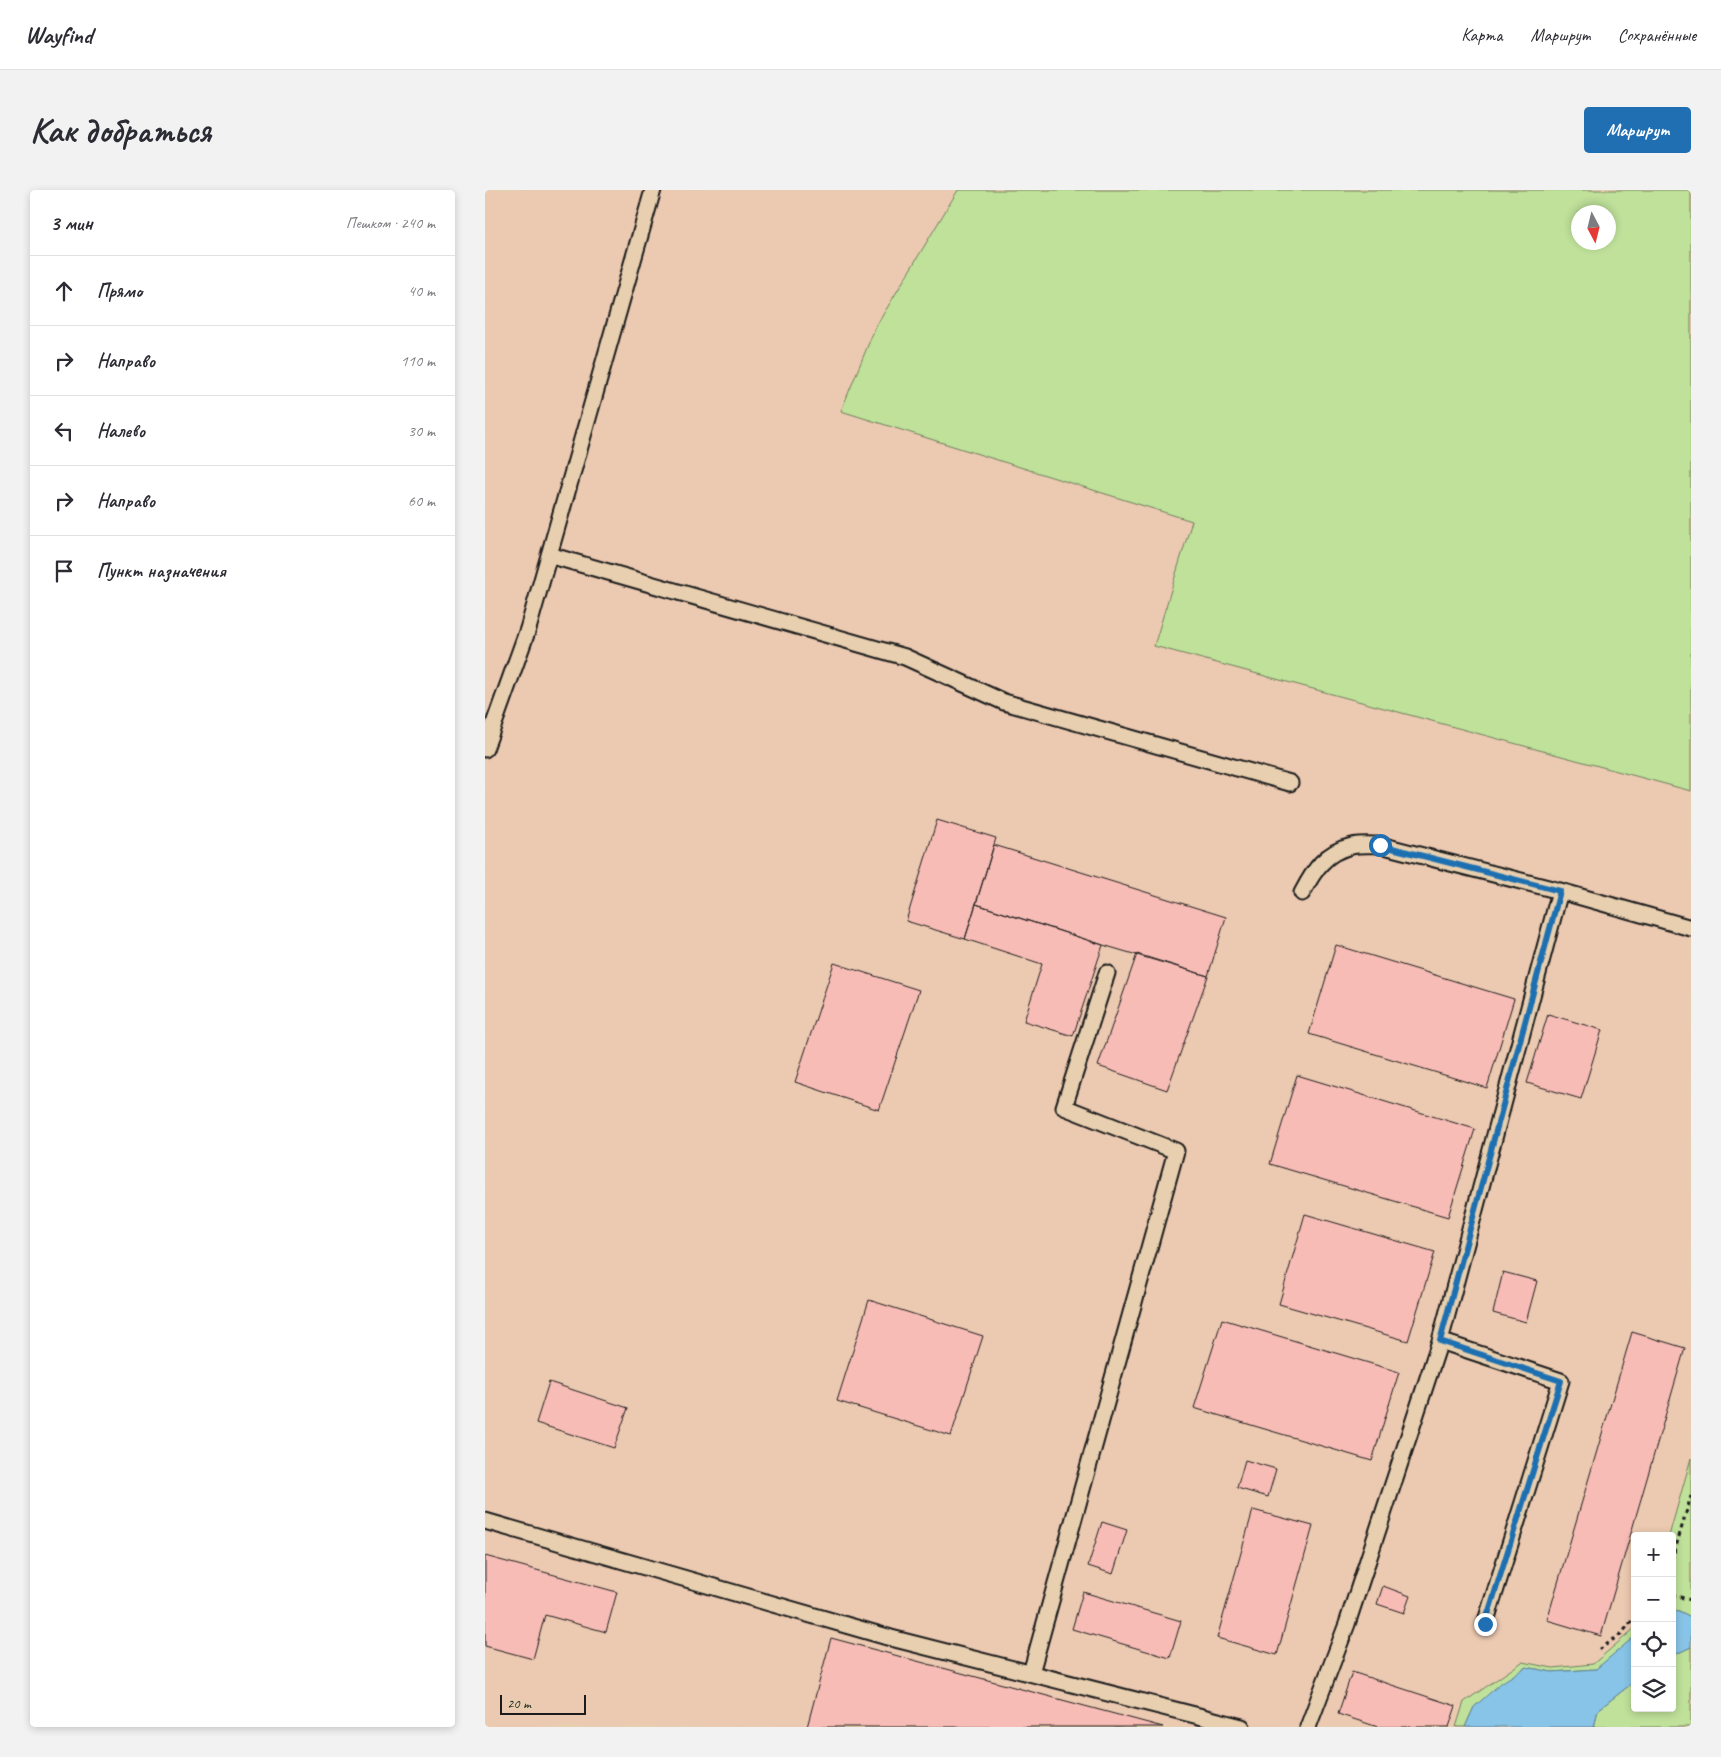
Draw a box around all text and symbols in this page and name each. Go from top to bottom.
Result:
text: Wayfind [25,20,92,50]
text: Карта [1461,24,1502,46]
text: Маршрут [1530,24,1590,46]
text: Сохранённые [1618,24,1696,46]
button: Маршрут [1584,107,1691,153]
text: Как добраться [30,108,211,153]
north arrow [1571,205,1616,250]
text: 3 мин [50,210,93,236]
text: Пешком · 240 m [346,213,435,233]
icon: ahead [50,277,78,305]
text: Прямо [97,279,142,303]
text: 40 m [408,281,435,301]
icon: right [50,347,78,375]
text: Направо [97,349,155,373]
text: 110 m [401,351,435,371]
icon: left [50,417,78,445]
text: Налево [97,419,145,443]
text: 30 m [408,421,435,441]
icon: right [50,487,78,515]
text: Направо [97,489,155,513]
text: 60 m [408,491,435,511]
icon: arrive [50,557,78,585]
text: Пункт назначения [97,559,226,583]
route start [1369,834,1392,857]
map controls [1631,1532,1676,1712]
button: + [1631,1532,1676,1577]
button: − [1631,1577,1676,1622]
route end [1474,1613,1497,1636]
button: locate [1631,1622,1676,1667]
button: layers [1631,1667,1676,1712]
scale bar [500,1692,586,1715]
text: 20 m [507,1695,531,1712]

